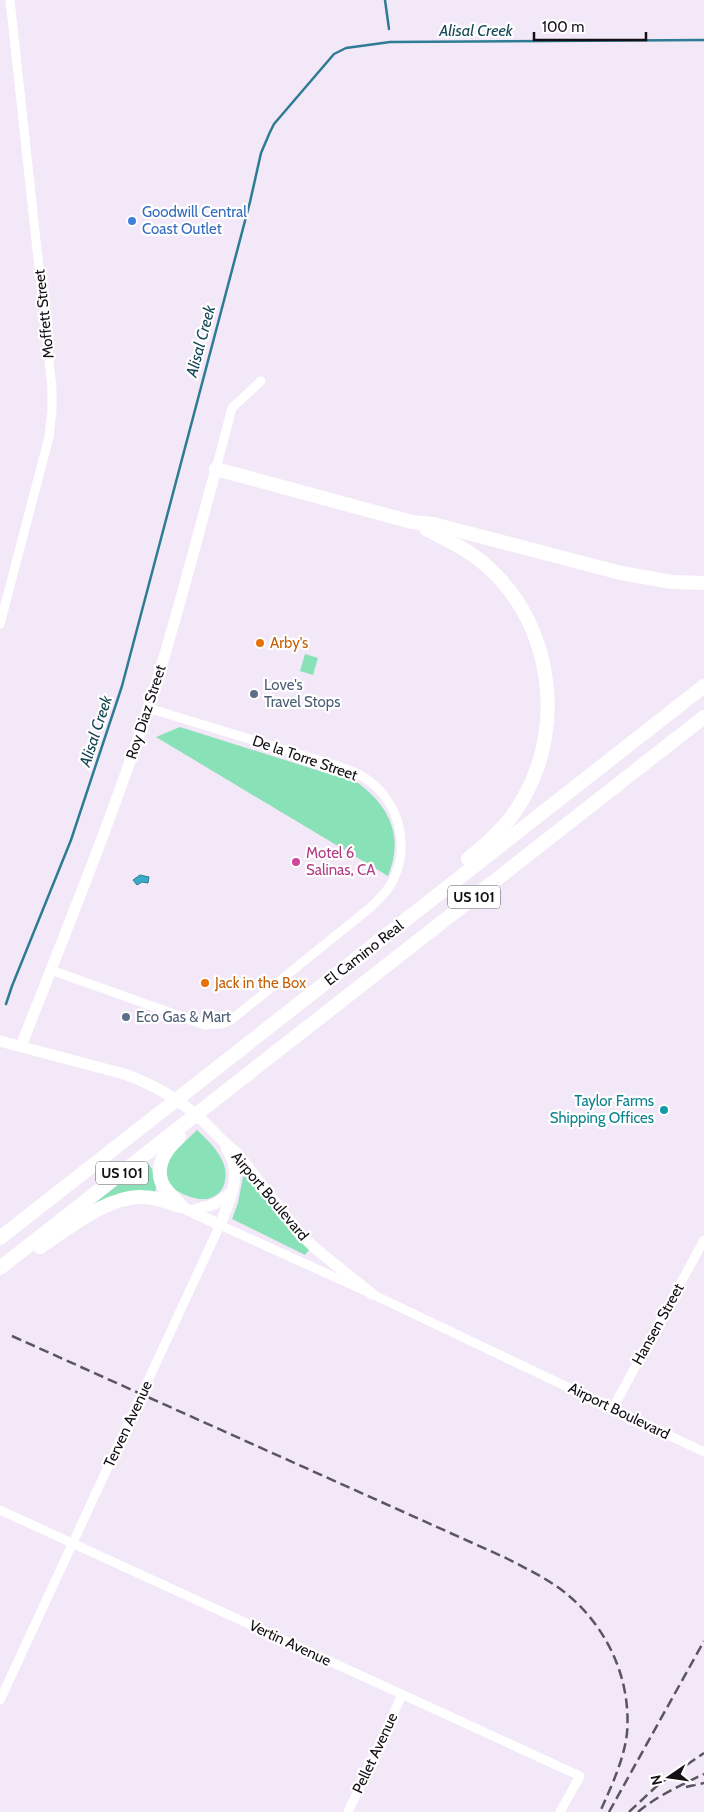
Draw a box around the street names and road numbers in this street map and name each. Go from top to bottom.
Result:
street label: Moffett Street [30,268,58,360]
street label: Roy Diaz Street [122,663,170,761]
street label: De la Torre Street [250,732,360,784]
road number: US 101 [448,886,500,909]
street label: El Camino Real [321,916,407,989]
street label: Airport Boulevard [228,1148,312,1244]
road number: US 101 [96,1162,148,1184]
street label: Hansen Street [628,1280,688,1368]
street label: Terven Avenue [100,1378,156,1470]
street label: Airport Boulevard [565,1379,673,1443]
street label: Vertin Avenue [246,1616,334,1670]
street label: Pellet Avenue [349,1710,402,1796]

